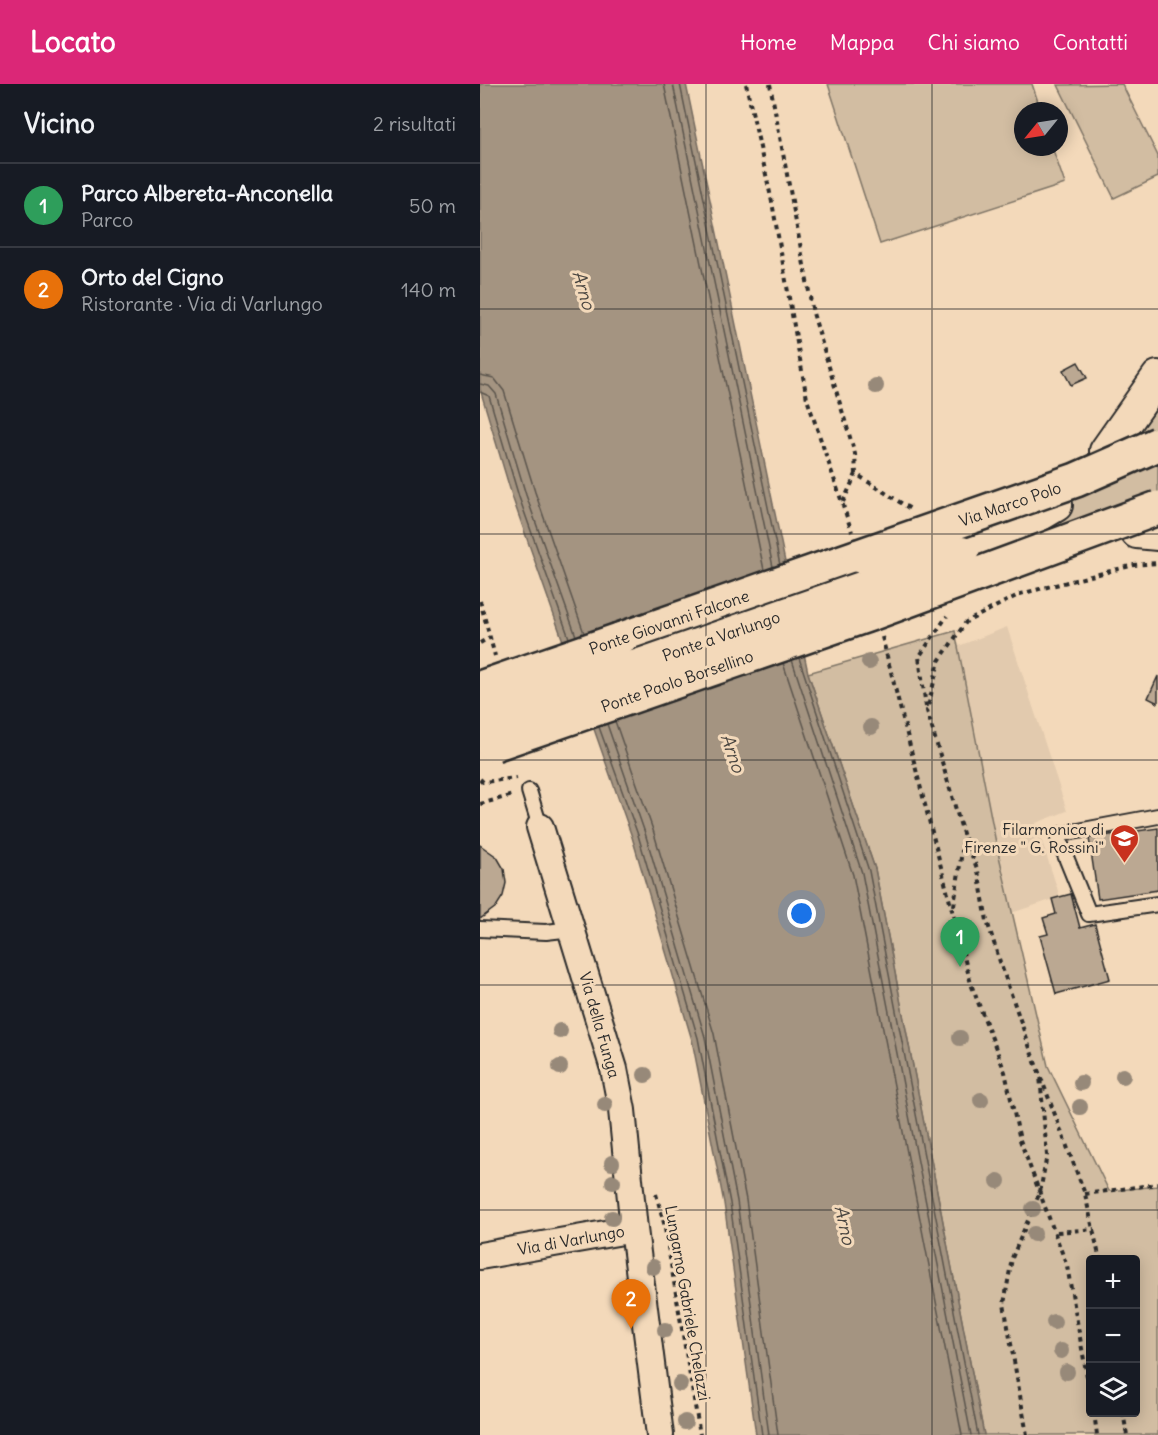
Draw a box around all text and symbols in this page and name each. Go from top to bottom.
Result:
text: Locato [30,24,116,60]
text: Home [740,29,797,56]
text: Mappa [830,29,895,56]
text: Chi siamo [928,29,1020,56]
text: Contatti [1053,29,1128,56]
north arrow [1014,102,1068,156]
text: Vicino [24,107,95,140]
text: 2 risultati [373,111,456,136]
text: Parco Albereta-Anconella [81,179,333,207]
text: 1 [40,193,47,218]
text: 50 m [409,193,456,218]
text: Parco [81,207,133,232]
text: Orto del Cigno [81,263,224,291]
water label: Arno [568,268,601,313]
text: 2 [38,277,49,302]
text: 140 m [401,277,456,302]
text: Ristorante · Via di Varlungo [81,291,323,316]
street label: Via Marco Polo [956,477,1064,531]
street label: Ponte Giovanni Falcone [586,585,752,659]
street label: Ponte a Varlungo [660,607,782,665]
street label: Ponte Paolo Borsellino [598,646,756,716]
water label: Arno [716,731,751,776]
place label: Filarmonica di Firenze " G. Rossini" [964,819,1104,857]
school or university icon: Filarmonica di Firenze " G. Rossini" [1109,822,1141,864]
your location [787,899,816,928]
pin: 1 [940,918,980,967]
street label: Via della Funga [575,970,625,1080]
water label: Arno [830,1203,861,1248]
street label: Lungarno Gabriele Chelazzi [661,1204,715,1402]
street label: Via di Varlungo [516,1221,626,1259]
map controls [1086,1255,1140,1417]
button: + [1086,1255,1140,1309]
pin: 2 [612,1280,650,1329]
button: − [1086,1309,1140,1363]
button: layers [1086,1363,1140,1417]

